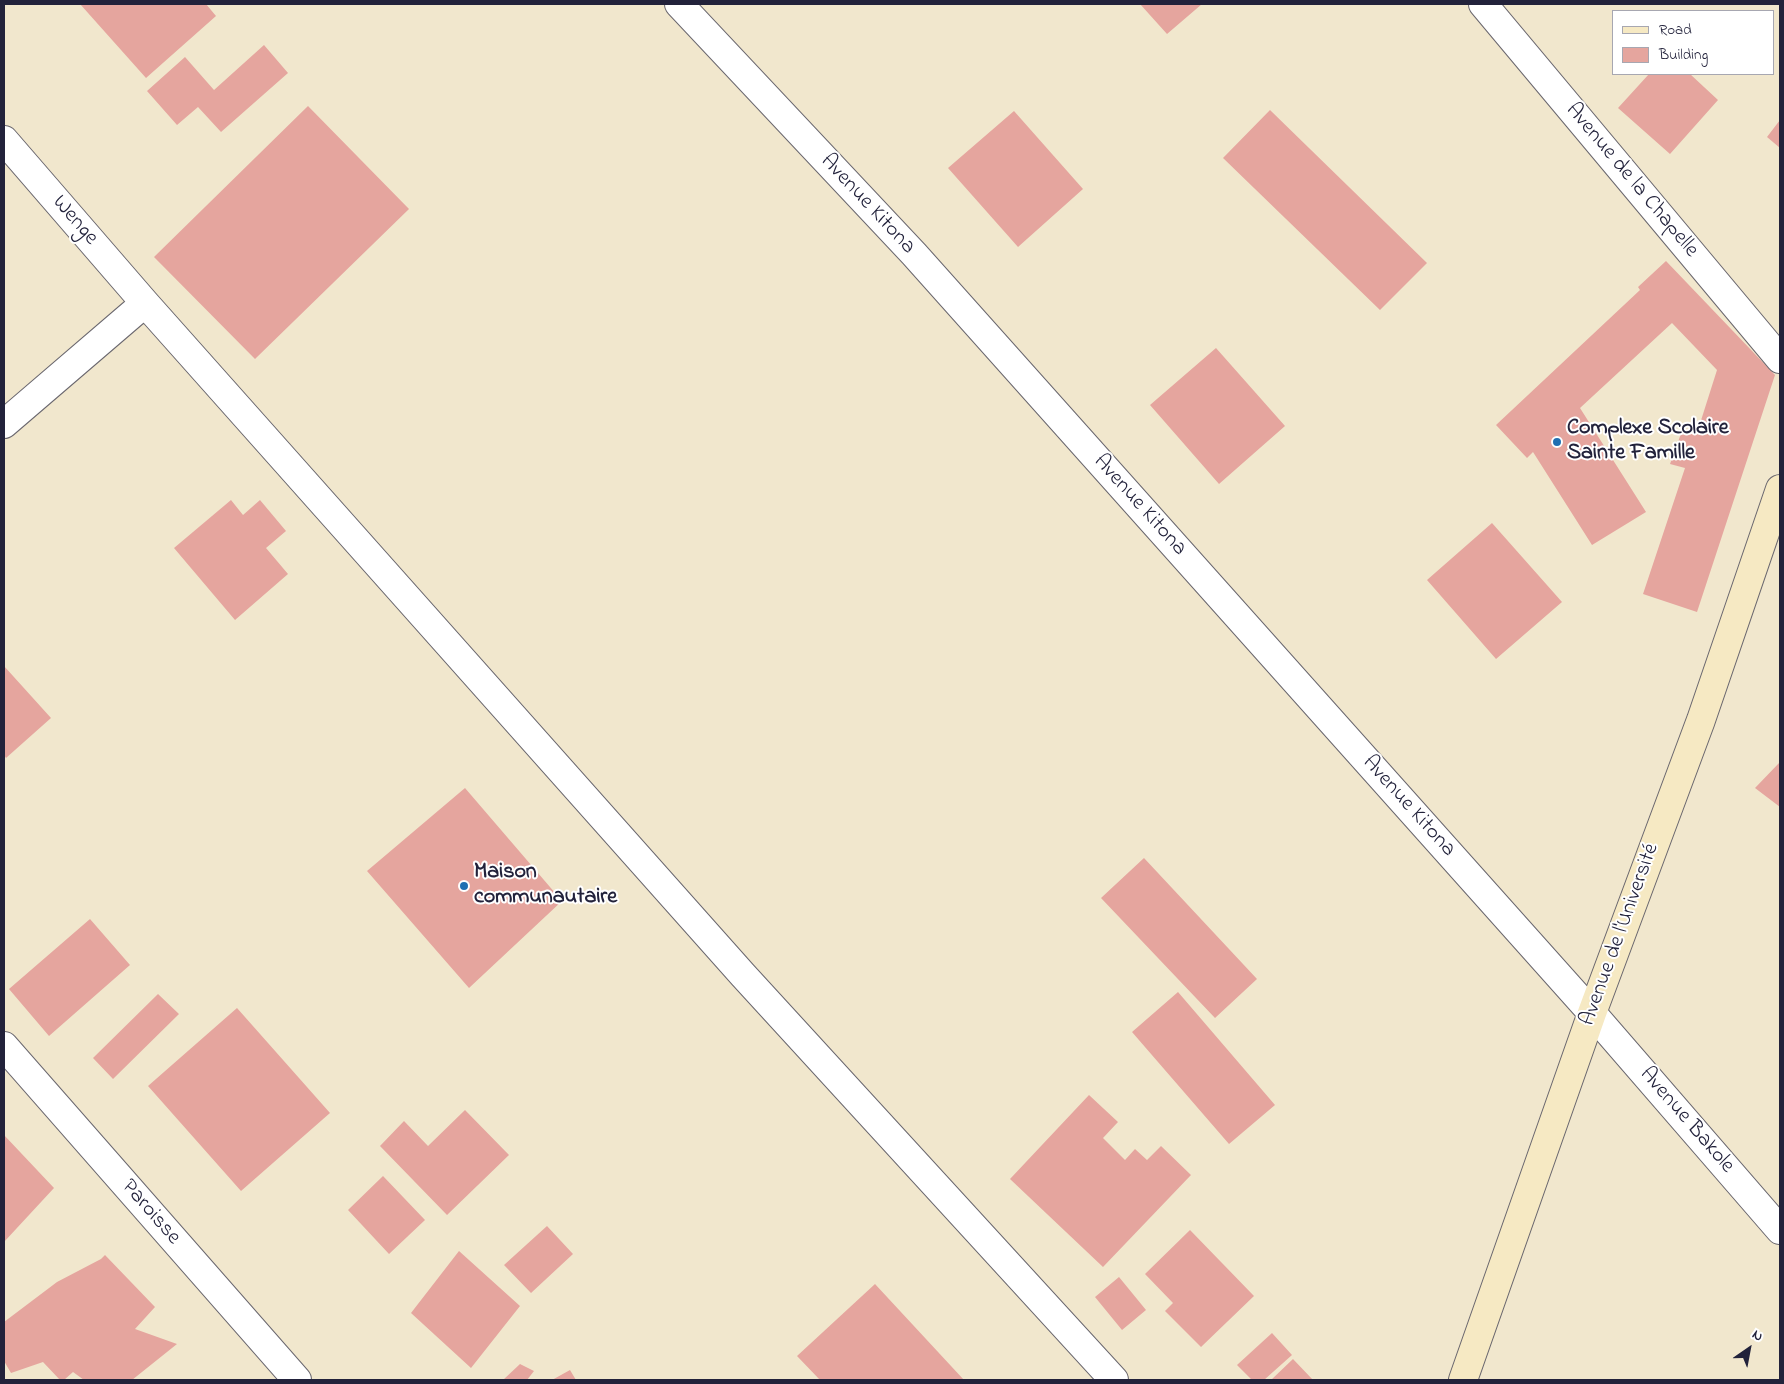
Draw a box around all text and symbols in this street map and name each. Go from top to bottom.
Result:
legend [1612,10,1774,75]
text: Road [1659,19,1692,41]
text: Building [1659,44,1708,66]
street label: Avenue de la Chapelle [1559,98,1703,264]
street label: Avenue Kitona [814,149,920,261]
street label: Wenge [45,191,103,251]
place label: Complexe Scolaire Sainte Famille [1567,416,1729,468]
marker: Complexe Scolaire Sainte Famille [1551,436,1563,448]
street label: Avenue Kitona [1087,450,1191,562]
street label: Avenue Kitona [1356,751,1460,863]
street label: Avenue de l'Université [1576,840,1666,1030]
place label: Maison communautaire [474,860,617,911]
marker: Maison communautaire [458,880,470,892]
street label: Avenue Bakole [1633,1063,1739,1179]
street label: Paroisse [115,1175,185,1251]
north arrow [1724,1324,1774,1374]
text: N [1748,1325,1767,1347]

